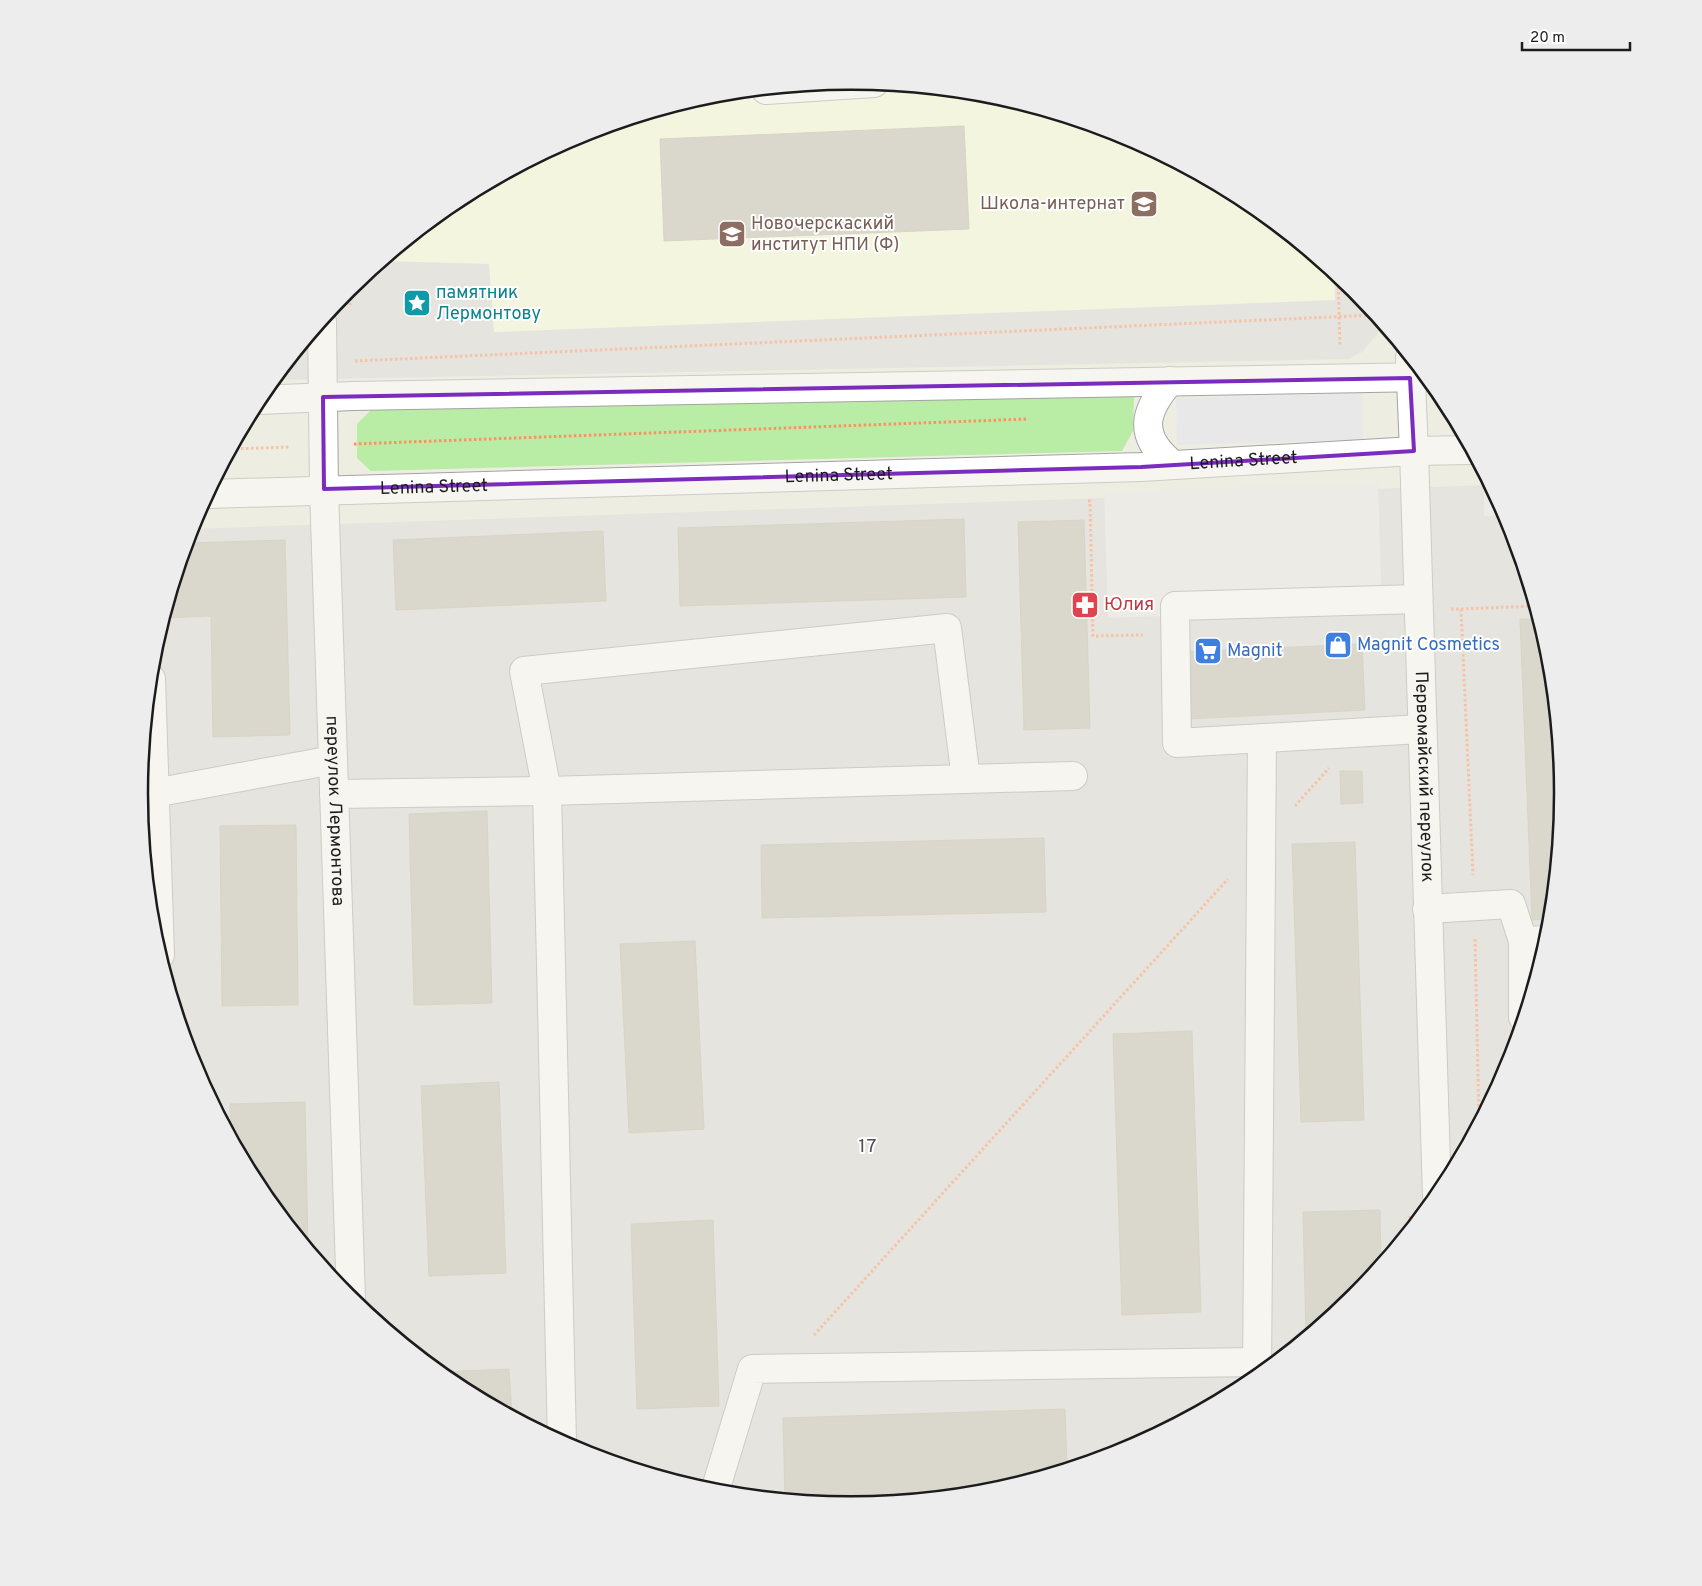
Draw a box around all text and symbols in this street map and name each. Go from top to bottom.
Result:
scale bar [1522,20,1630,52]
text: 20 m [1530,29,1565,48]
school or university icon: Школа-интернат [1129,189,1159,219]
place label: Школа-интернат [980,193,1125,216]
place label: Новочерскаский институт НПИ (Ф) [751,213,900,257]
school or university icon: Новочерскаский институт НПИ (Ф) [717,219,747,249]
place label: памятник Лермонтову [436,282,541,326]
place icon: памятник Лермонтову [402,288,432,318]
street label: Lenina Street [1189,446,1298,476]
street label: Lenina Street [784,463,893,489]
street label: Lenina Street [379,474,488,501]
pharmacy icon: Юлия [1070,590,1100,620]
place label: Юлия [1104,594,1154,617]
shop icon: Magnit Cosmetics [1323,630,1353,660]
place label: Magnit Cosmetics [1357,634,1500,657]
supermarket icon: Magnit [1193,636,1223,666]
place label: Magnit [1227,640,1282,663]
street label: Первомайский переулок [1409,671,1439,883]
street label: переулок Лермонтова [320,715,349,906]
district label: 17 [859,1135,877,1159]

